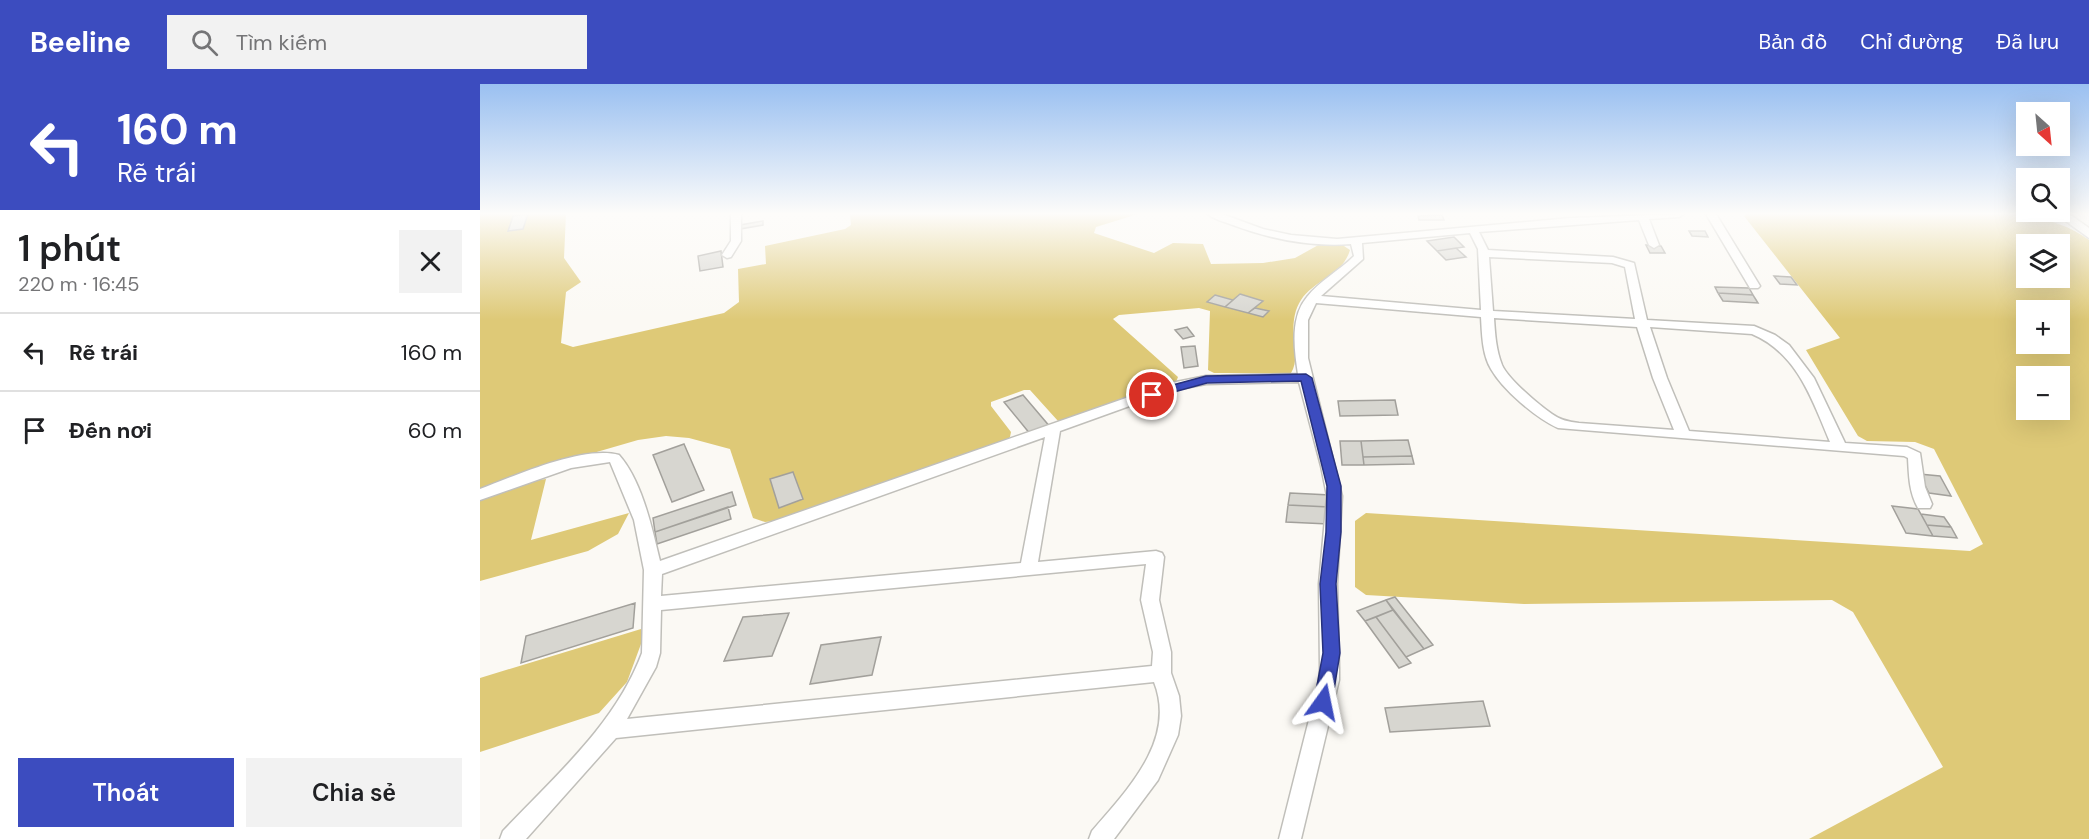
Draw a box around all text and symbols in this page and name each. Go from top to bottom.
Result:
search box [167,15,587,69]
text: Beeline [30,24,131,61]
icon: search [188,26,221,59]
text: Tìm kiếm [236,28,327,57]
text: Bản đồ [1759,28,1827,56]
text: Chỉ đường [1860,28,1963,56]
text: Đã lưu [1996,28,2059,56]
text: 160 m [117,102,238,157]
north arrow [2016,102,2070,156]
map controls [2016,102,2070,420]
icon: left [18,108,96,186]
text: Rẽ trái [117,155,197,190]
button: search [2016,168,2070,222]
text: 1 phút [18,225,121,272]
button: close [399,230,462,293]
button: layers [2016,234,2070,288]
text: 220 m · 16:45 [18,271,139,297]
button: + [2016,300,2070,354]
icon: left [18,336,51,369]
text: Rẽ trái [69,338,138,367]
text: 160 m [401,338,462,367]
button: − [2016,366,2070,420]
pin [1126,369,1177,420]
icon: arrive [1135,378,1168,411]
icon: arrive [18,414,51,447]
text: Đến nơi [69,416,152,445]
text: 60 m [408,416,462,445]
position arrow [1291,670,1355,734]
button: Thoát [18,758,234,827]
button: Chia sẻ [246,758,462,827]

